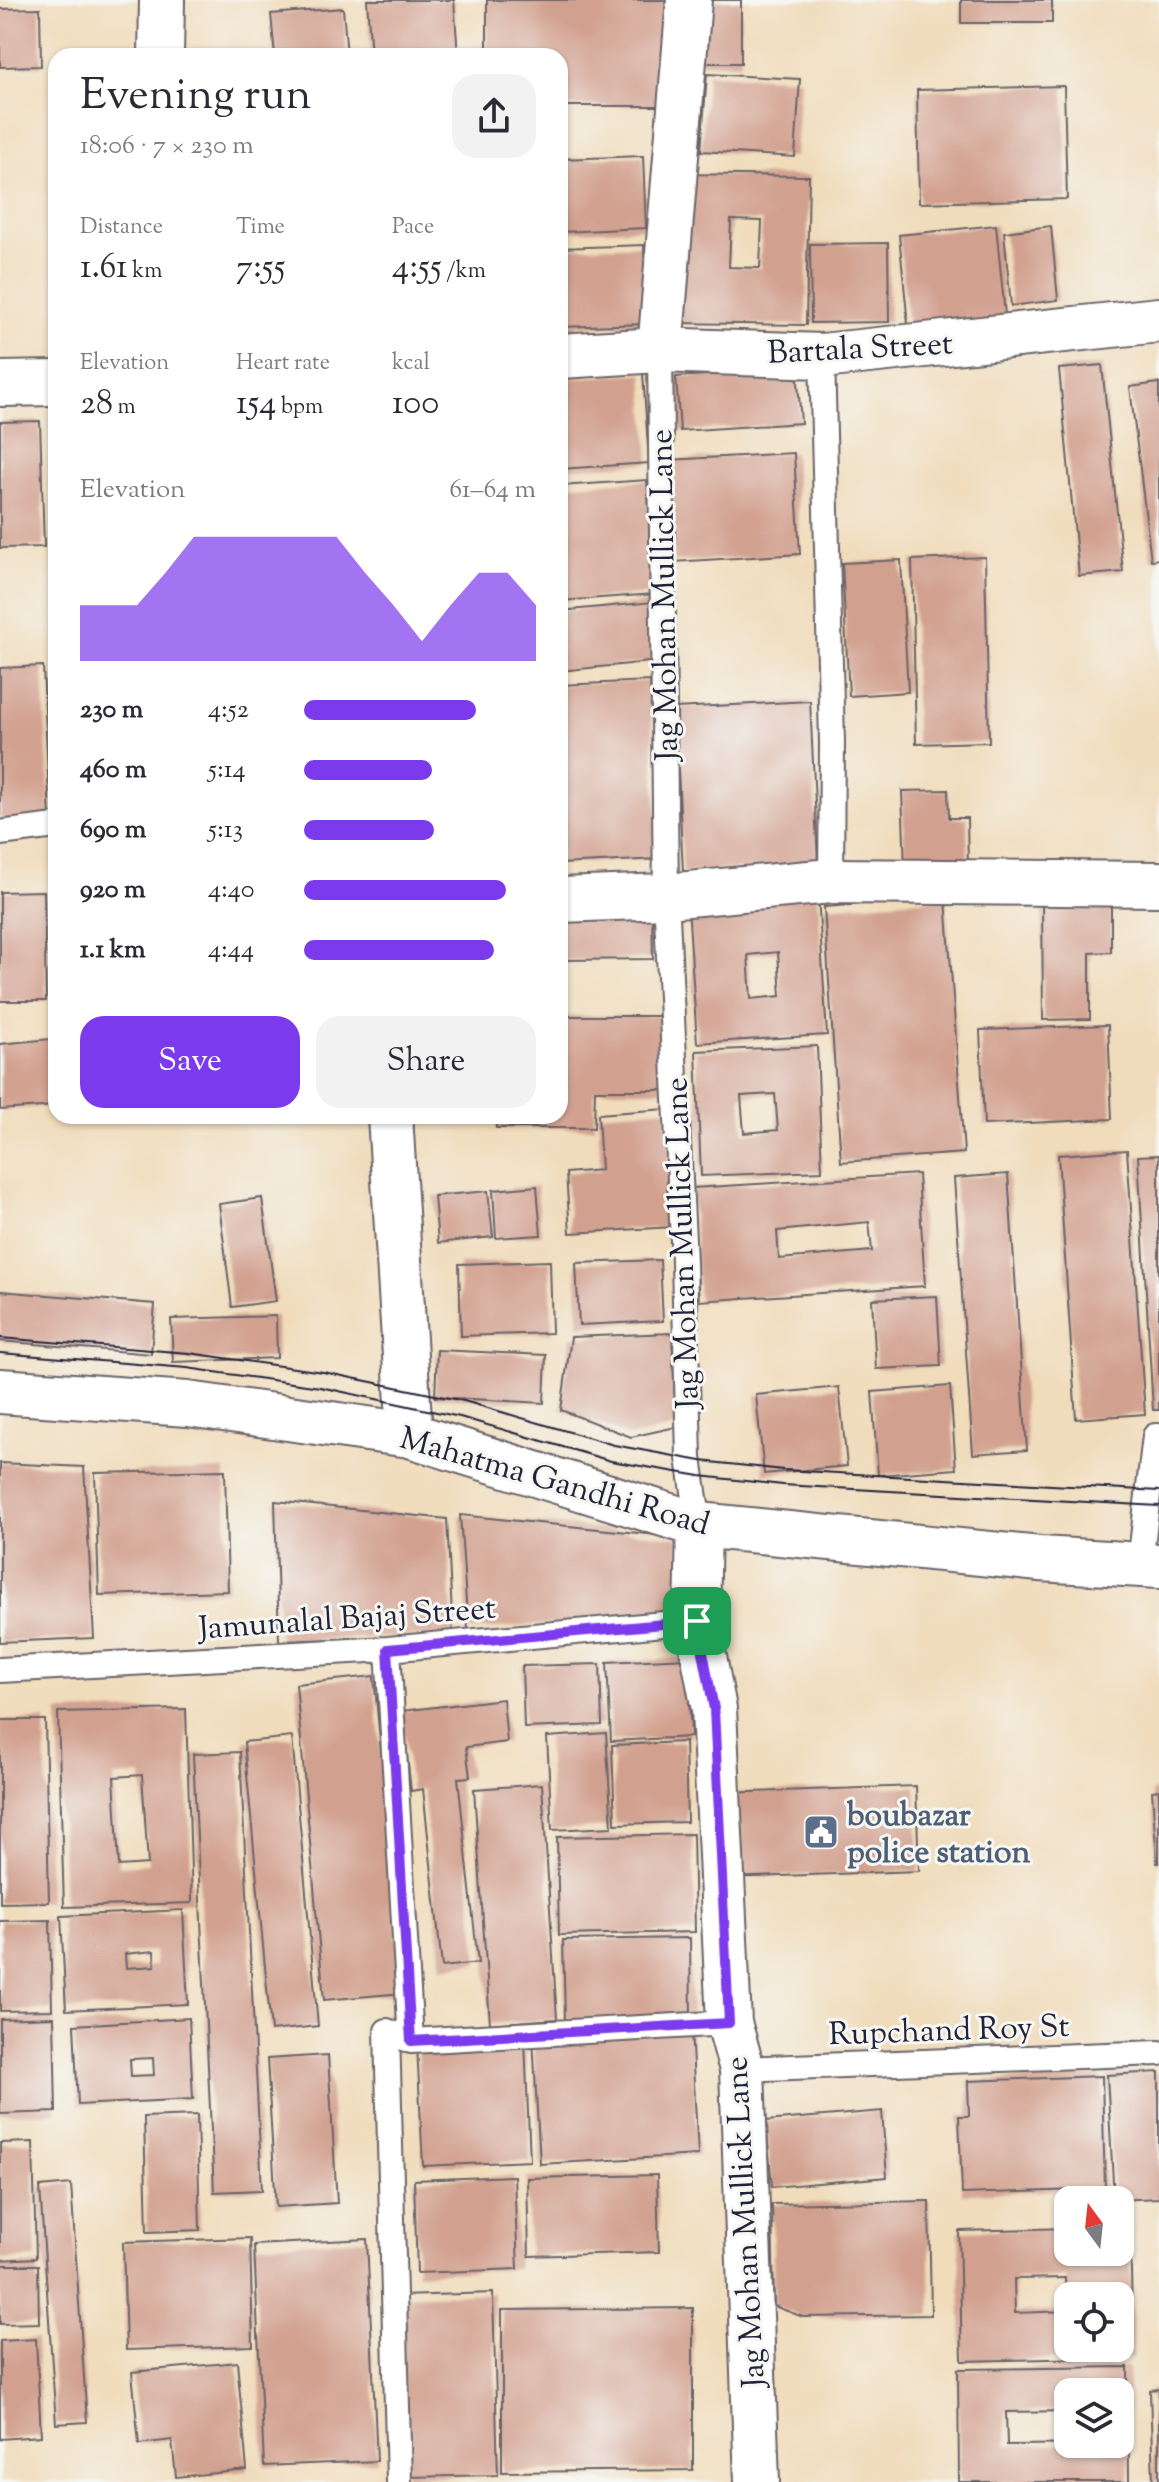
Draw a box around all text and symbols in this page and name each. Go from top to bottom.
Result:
text: Evening run [80,66,312,129]
button: share [452,74,536,158]
text: 18:06 · 7 × 230 m [80,128,254,165]
text: Distance [80,212,163,244]
text: Time [236,212,285,244]
text: Pace [392,212,434,244]
text: 1.61 [80,244,128,293]
text: 7:55 [236,244,285,293]
text: 4:55 [392,244,442,293]
text: km [128,256,162,288]
text: /km [442,256,486,288]
street label: Bartala Street [766,322,954,378]
text: Elevation [80,348,169,380]
text: Heart rate [236,348,330,380]
text: kcal [392,348,430,380]
text: 28 [80,380,113,429]
text: 154 [236,380,276,429]
text: 100 [392,380,439,429]
text: m [113,392,136,424]
text: bpm [276,392,323,424]
street label: Jag Mohan Mullick Lane [640,429,692,763]
text: Elevation [80,472,185,509]
text: 61–64 m [449,472,536,509]
text: 230 m [80,692,143,729]
text: 4:52 [208,692,249,729]
text: 460 m [80,752,147,789]
text: 5:14 [208,752,246,789]
text: 690 m [80,812,146,849]
text: 5:13 [208,812,243,849]
text: 920 m [80,872,146,909]
text: 4:40 [208,872,255,909]
text: 1.1 km [80,932,145,969]
text: 4:44 [208,932,254,969]
button: Save [80,1016,300,1108]
button: Share [316,1016,536,1108]
street label: Jag Mohan Mullick Lane [655,1076,713,1412]
street label: Mahatma Gandhi Road [394,1417,715,1549]
street label: Jamunalal Bajaj Street [195,1587,497,1653]
pin [663,1587,731,1655]
icon: arrive [675,1599,719,1643]
place label: boubazar police station [846,1794,1030,1877]
public building icon: boubazar police station [802,1813,840,1851]
street label: Rupchand Roy St [828,2005,1070,2059]
street label: Jag Mohan Mullick Lane [715,2055,779,2391]
north arrow [1054,2186,1134,2266]
map controls [1054,2186,1134,2458]
button: locate [1054,2282,1134,2362]
button: layers [1054,2378,1134,2458]

